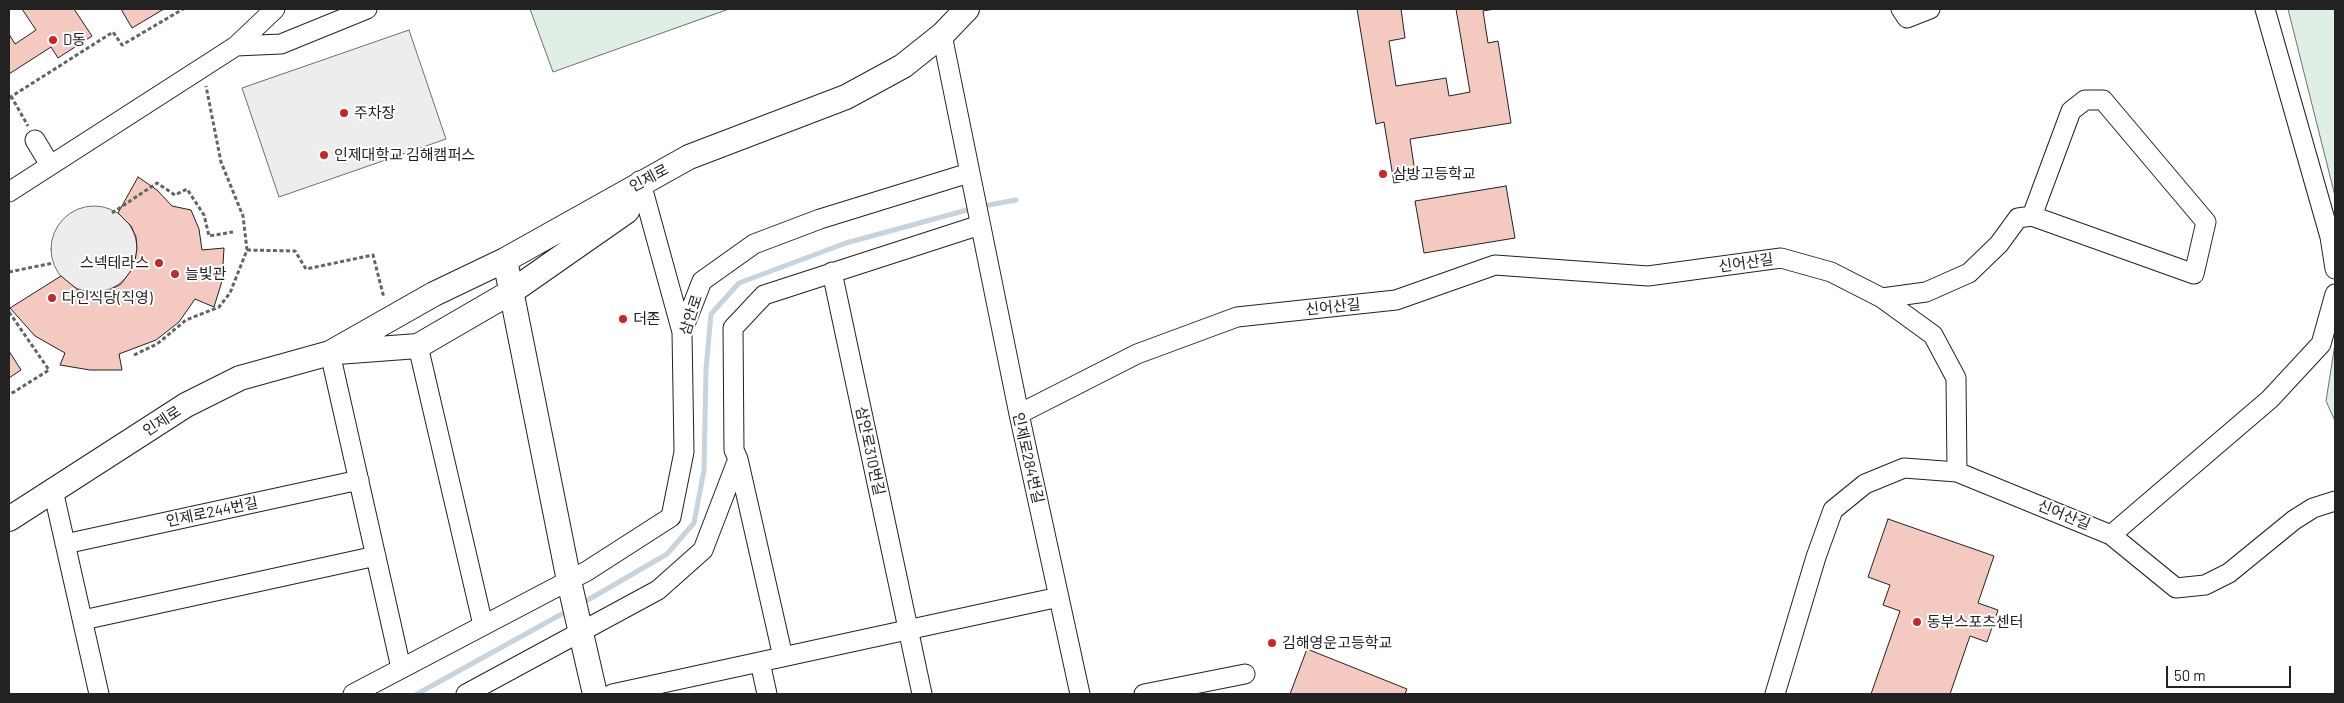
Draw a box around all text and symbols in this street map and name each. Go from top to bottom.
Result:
place label: D동 [63,31,86,49]
marker: D동 [47,34,59,46]
place label: 주차장 [354,104,395,122]
marker: 주차장 [338,107,350,119]
place label: 인제대학교 김해캠퍼스 [334,146,475,164]
marker: 인제대학교 김해캠퍼스 [318,149,330,161]
street label: 인제로 [626,160,672,196]
place label: 삼방고등학교 [1393,165,1476,183]
marker: 삼방고등학교 [1377,168,1389,180]
street label: 신어산길 [1717,250,1775,276]
place label: 스넥테라스 [80,254,149,272]
marker: 스넥테라스 [153,257,165,269]
place label: 늘빛관 [185,265,226,283]
marker: 늘빛관 [169,268,181,280]
place label: 다인식당(직영) [62,289,153,307]
marker: 다인식당(직영) [46,292,58,304]
street label: 삼안로 [676,293,706,337]
street label: 신어산길 [1305,295,1361,319]
place label: 더존 [633,310,661,328]
marker: 더존 [617,313,629,325]
street label: 인제로 [140,402,184,440]
street label: 삼안로310번길 [852,405,888,497]
street label: 인제로284번길 [1009,411,1047,505]
street label: 인제로244번길 [164,493,260,531]
street label: 신어산길 [2035,496,2093,534]
place label: 동부스포츠센터 [1927,613,2024,631]
marker: 동부스포츠센터 [1911,616,1923,628]
place label: 김해영운고등학교 [1282,634,1392,652]
marker: 김해영운고등학교 [1266,637,1278,649]
scale bar [2169,656,2294,688]
text: 50 m [2174,666,2206,684]

